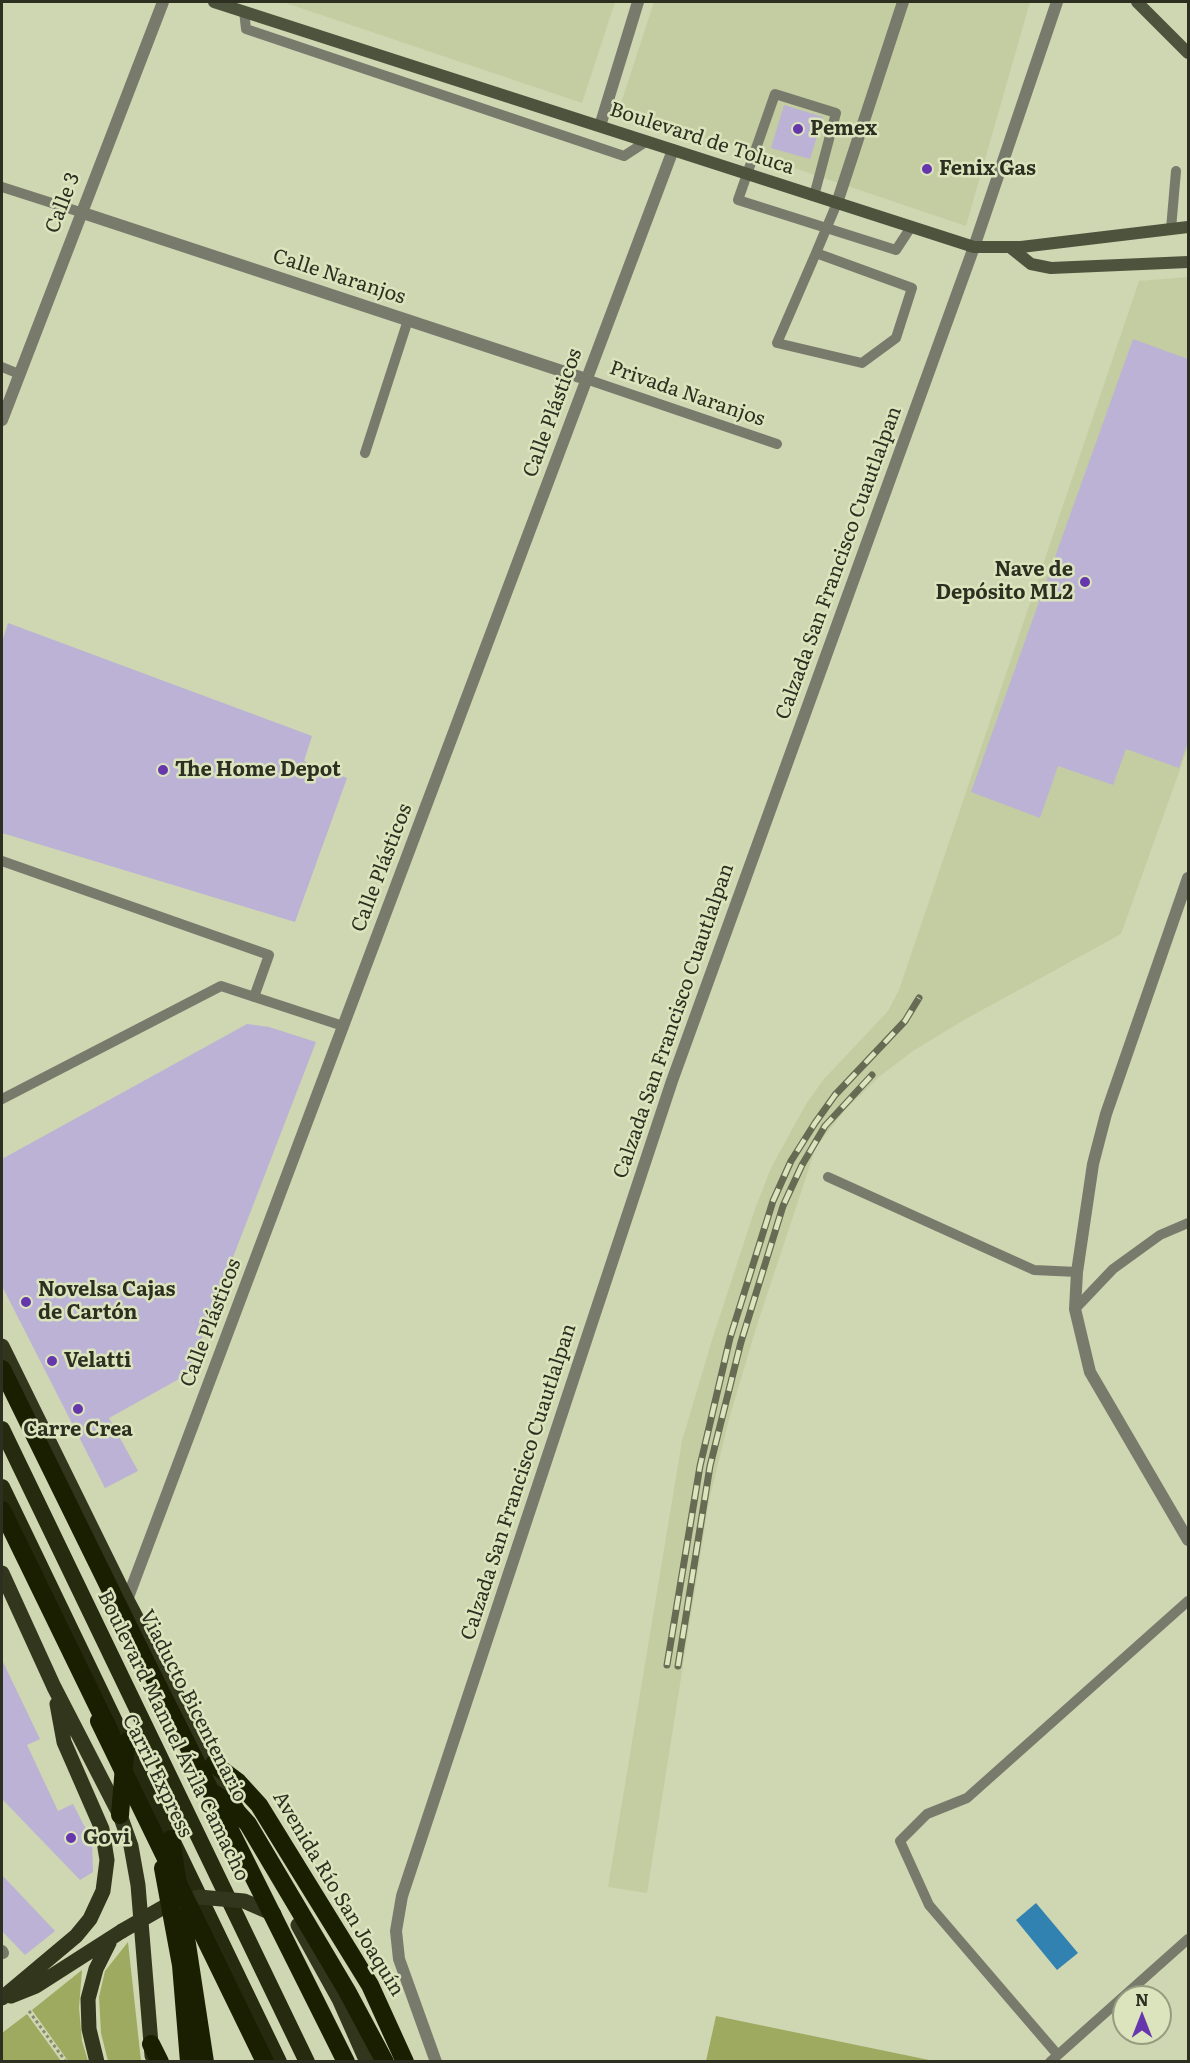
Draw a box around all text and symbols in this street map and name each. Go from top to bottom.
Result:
street label: Boulevard de Toluca [607,98,797,180]
place label: Pemex [810,117,877,141]
marker: Pemex [791,122,805,136]
place label: Fenix Gas [939,157,1036,181]
marker: Fenix Gas [920,162,934,176]
street label: Calle 3 [41,169,85,237]
street label: Calle Naranjos [270,244,408,310]
street label: Calle Plásticos [519,345,587,481]
street label: Privada Naranjos [606,356,768,432]
street label: Calzada San Francisco Cuautlalpan [771,403,907,723]
place label: Nave de Depósito ML2 [935,558,1073,605]
marker: Nave de Depósito ML2 [1078,575,1092,589]
place label: The Home Depot [175,758,341,782]
marker: The Home Depot [156,763,170,777]
street label: Calle Plásticos [347,801,417,935]
street label: Calzada San Francisco Cuautlalpan [609,860,739,1182]
street label: Calle Plásticos [176,1256,246,1390]
place label: Novelsa Cajas de Cartón [38,1278,176,1325]
marker: Novelsa Cajas de Cartón [19,1295,33,1309]
street label: Calzada San Francisco Cuautlalpan [456,1321,582,1643]
place label: Velatti [64,1349,131,1373]
marker: Velatti [45,1354,59,1368]
marker: Carre Crea [71,1402,85,1416]
place label: Carre Crea [23,1418,133,1442]
street label: Boulevard Manuel Ávila Camacho [92,1587,254,1885]
street label: Viaducto Bicentenario [134,1606,252,1806]
street label: Carril Express [117,1710,197,1842]
street label: Avenida Río San Joaquín [267,1787,409,2001]
place label: Govi [83,1826,130,1850]
marker: Govi [64,1831,78,1845]
north arrow [1112,1985,1172,2045]
text: N [1135,1987,1149,2011]

